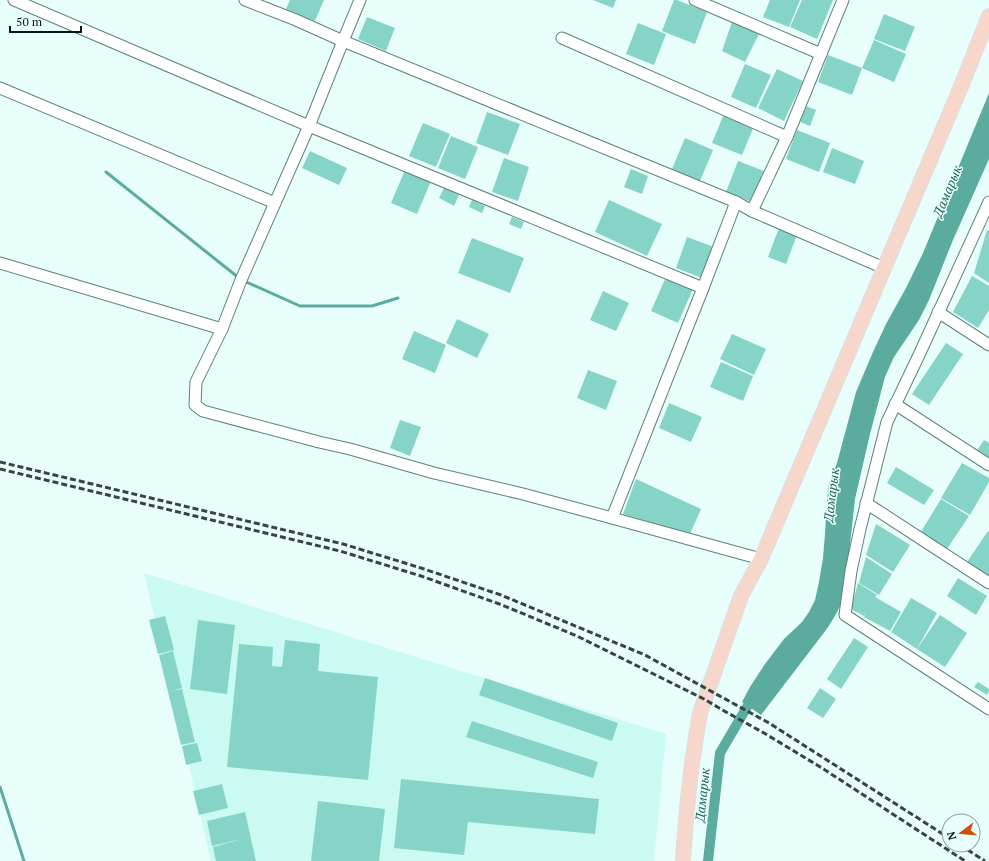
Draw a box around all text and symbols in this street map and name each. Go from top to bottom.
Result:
scale bar [10,8,81,34]
text: 50 m [16,14,43,29]
water label: Дамарык [928,162,966,220]
water label: Дамарык [819,467,843,524]
water label: Дамарык [690,767,714,824]
north arrow [941,813,981,853]
text: N [943,829,959,842]

